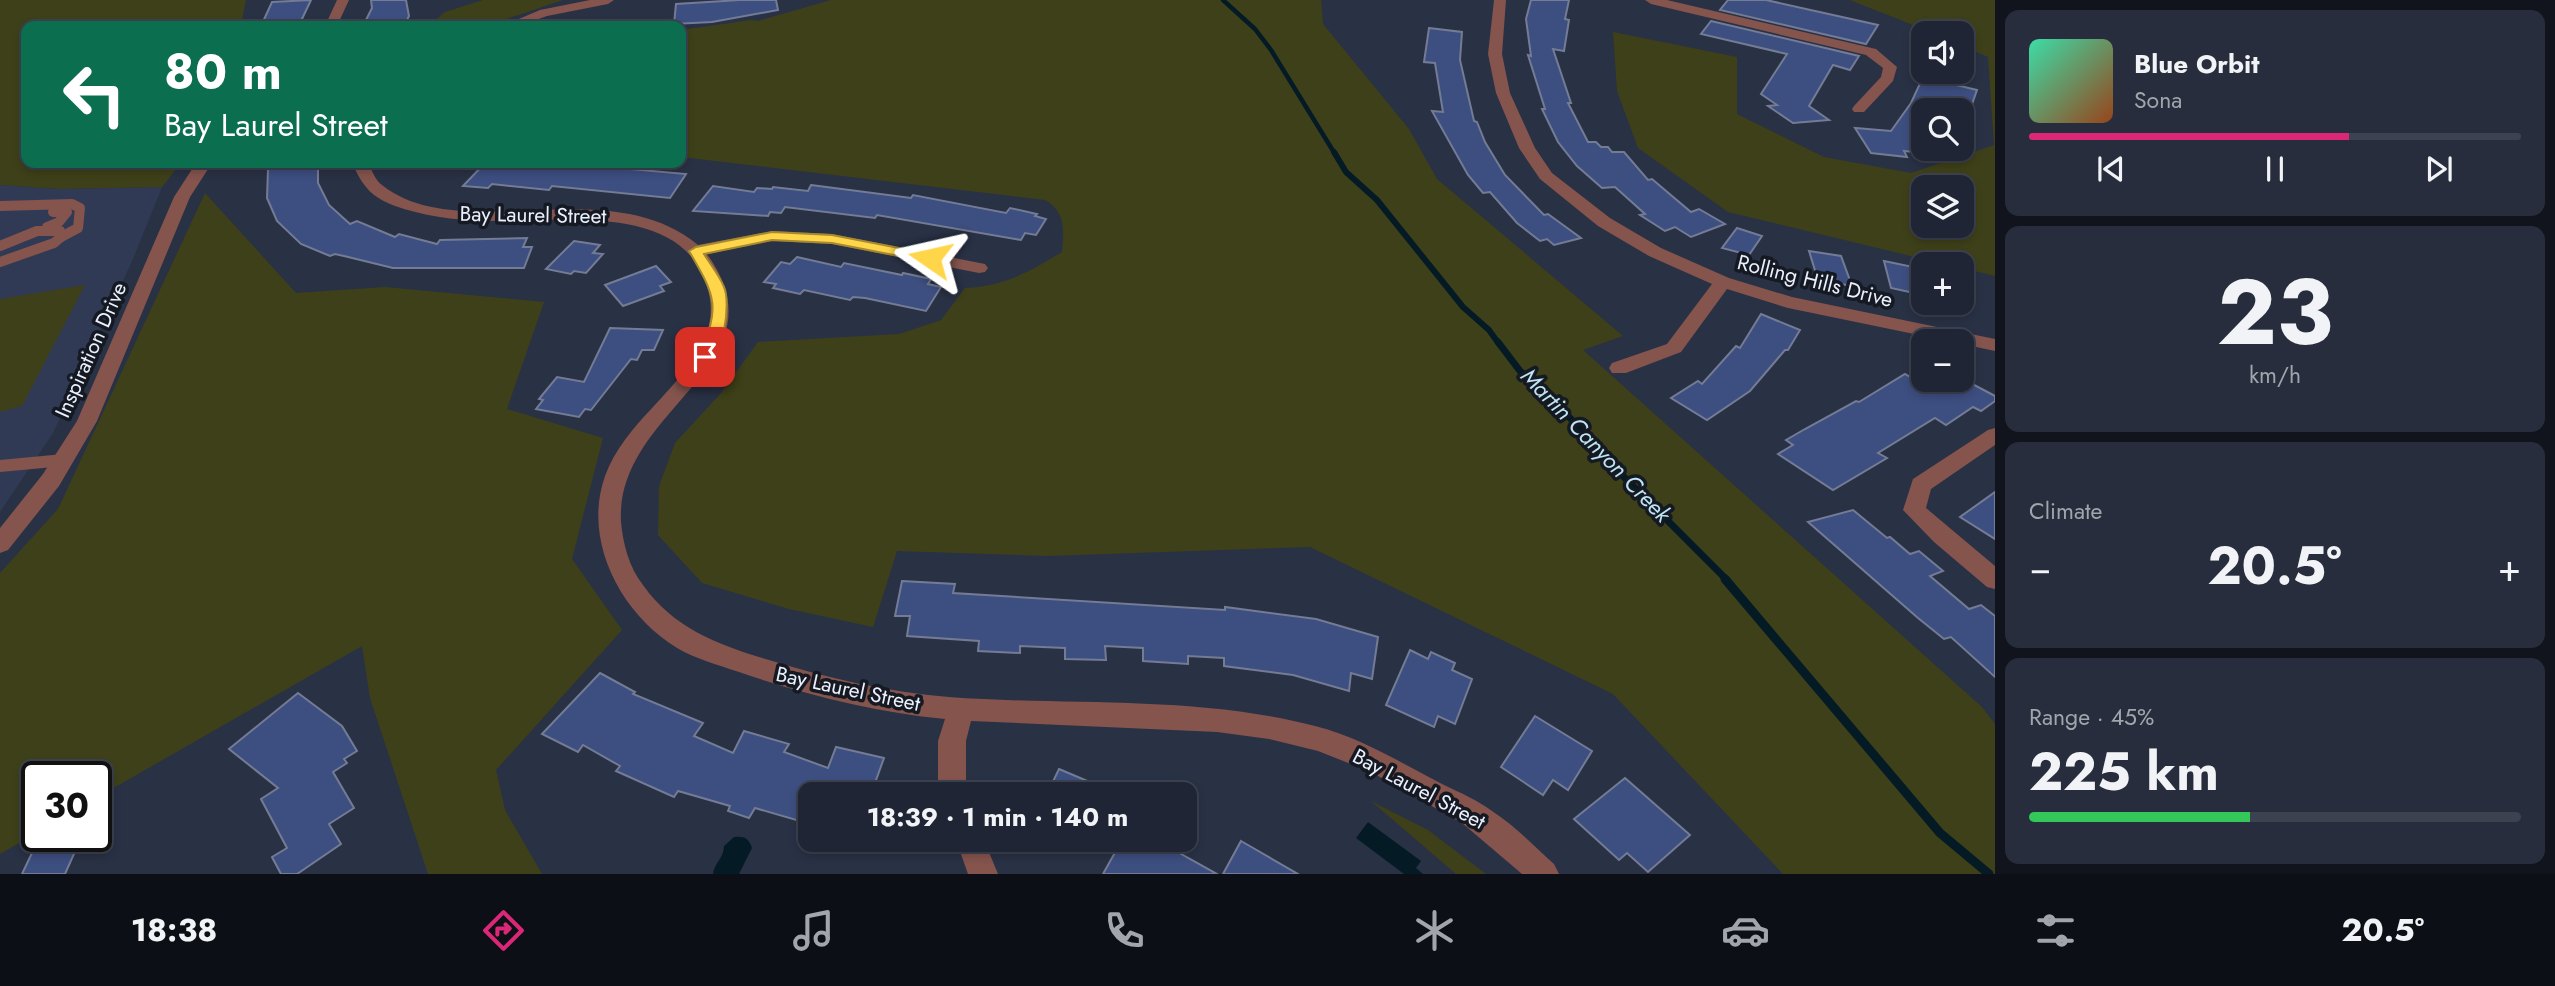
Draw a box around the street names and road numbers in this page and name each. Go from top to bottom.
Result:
street label: Bay Laurel Street [459,199,607,231]
street label: Rolling Hills Drive [1734,247,1896,315]
street label: Inspiration Drive [48,277,134,422]
street label: Bay Laurel Street [773,659,923,719]
street label: Bay Laurel Street [1347,741,1491,837]

